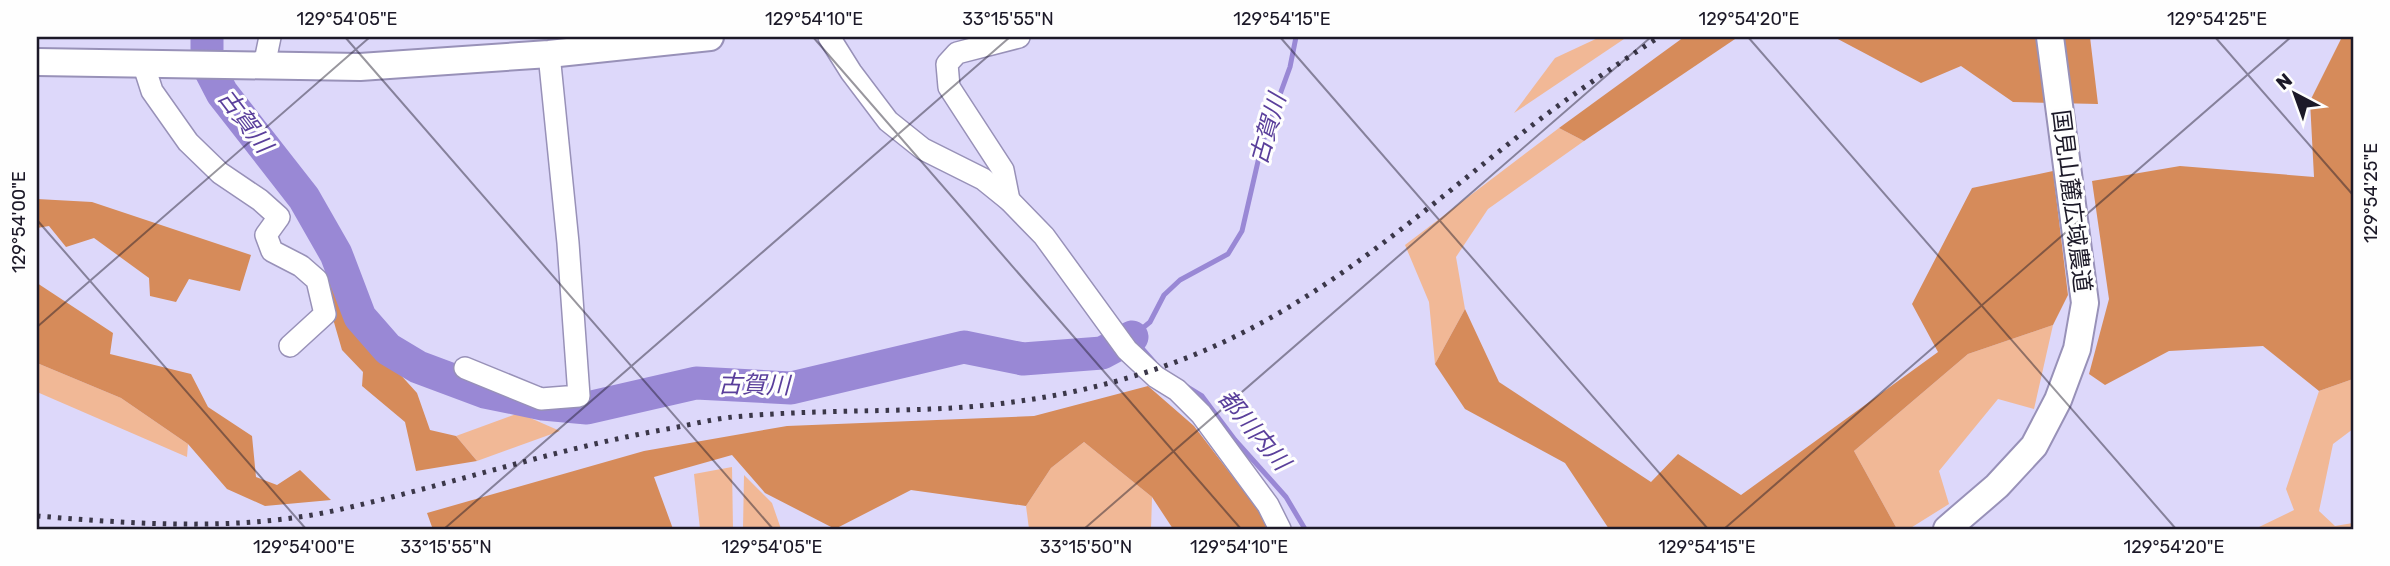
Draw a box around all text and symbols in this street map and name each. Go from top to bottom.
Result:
text: 129°54'05"E [296,8,398,30]
text: 129°54'10"E [765,8,863,30]
text: 33°15'55"N [962,8,1054,30]
text: 129°54'15"E [1233,8,1331,30]
text: 129°54'20"E [1699,8,1799,30]
text: 129°54'25"E [2167,8,2267,30]
north arrow [2260,60,2330,130]
text: N [2271,68,2297,95]
water label: 古賀川 [212,84,280,161]
water label: 古賀川 [1245,88,1292,167]
street label: 国見山麓広域農道 [2047,108,2097,294]
text: 129°54'25"E [2360,143,2382,243]
text: 129°54'00"E [8,171,30,273]
water label: 古賀川 [718,370,793,400]
water label: 都川内川 [1212,384,1298,478]
text: 129°54'00"E [253,536,355,558]
text: 33°15'55"N [400,536,492,558]
text: 129°54'05"E [721,536,823,558]
text: 33°15'50"N [1040,536,1132,558]
text: 129°54'10"E [1190,536,1288,558]
text: 129°54'15"E [1658,536,1756,558]
text: 129°54'20"E [2124,536,2224,558]

